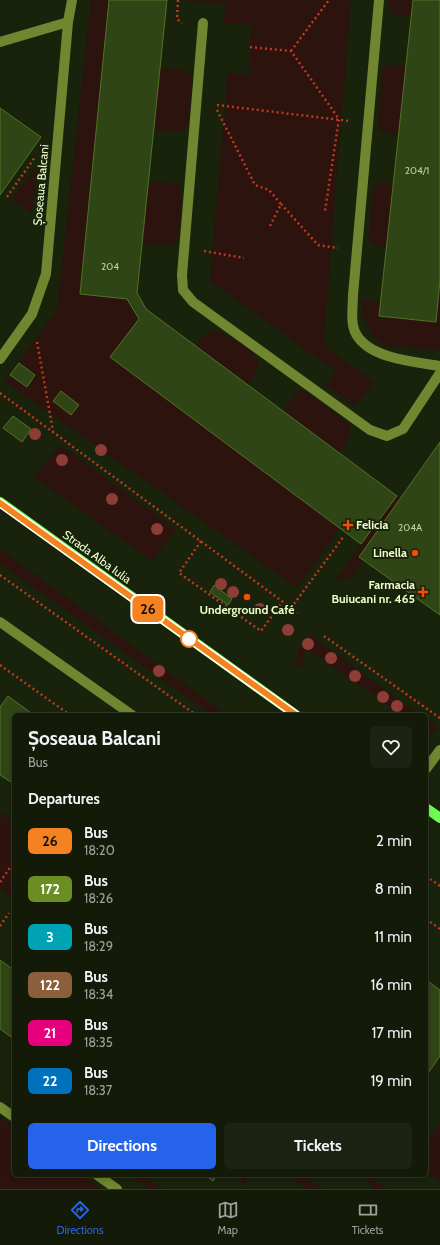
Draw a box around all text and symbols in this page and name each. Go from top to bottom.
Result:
street label: Șoseaua Balcani [29,144,53,226]
house number: 204/1 [405,164,429,177]
house number: 204 [101,260,119,273]
place label: Felicia [356,517,388,532]
marker: Felicia [343,520,353,530]
house number: 204A [398,521,423,534]
street label: Strada Alba Iulia [60,527,135,587]
place label: Linella [373,545,407,560]
marker: Linella [410,548,420,558]
place label: Farmacia Buiucani nr. 465 [332,577,415,606]
marker: Farmacia Buiucani nr. 465 [418,587,428,597]
marker: Underground Café [242,592,252,602]
line badge: 26 [130,596,166,622]
text: 26 [140,600,156,618]
place label: Underground Café [200,602,294,617]
unlabelled marker [180,630,198,648]
button: heart [370,726,412,768]
text: Șoseaua Balcani [28,727,161,750]
text: Bus [28,754,48,770]
text: Departures [28,790,100,808]
text: Bus [84,824,108,842]
text: 26 [42,832,58,850]
text: 2 min [376,832,412,850]
text: 18:20 [84,842,115,858]
text: Bus [84,872,108,890]
text: 172 [40,880,60,898]
text: 8 min [375,880,412,898]
text: 18:26 [84,890,113,906]
text: Bus [84,920,108,938]
text: 3 [46,928,54,946]
text: 11 min [374,928,412,946]
text: 18:29 [84,938,113,954]
text: Bus [84,968,108,986]
text: 122 [40,976,60,994]
text: 16 min [370,976,412,994]
text: 18:34 [84,986,113,1002]
text: Bus [84,1016,108,1034]
text: 21 [44,1024,56,1042]
text: 17 min [371,1024,412,1042]
text: 18:35 [84,1034,113,1050]
text: Bus [84,1064,108,1082]
text: 22 [43,1072,57,1090]
text: 19 min [370,1072,412,1090]
text: 18:37 [84,1082,112,1098]
button: Directions [28,1123,216,1169]
button: Tickets [224,1123,412,1169]
tab: Directions [57,1199,104,1237]
tab: Map [217,1199,239,1237]
tab: Tickets [352,1199,383,1237]

